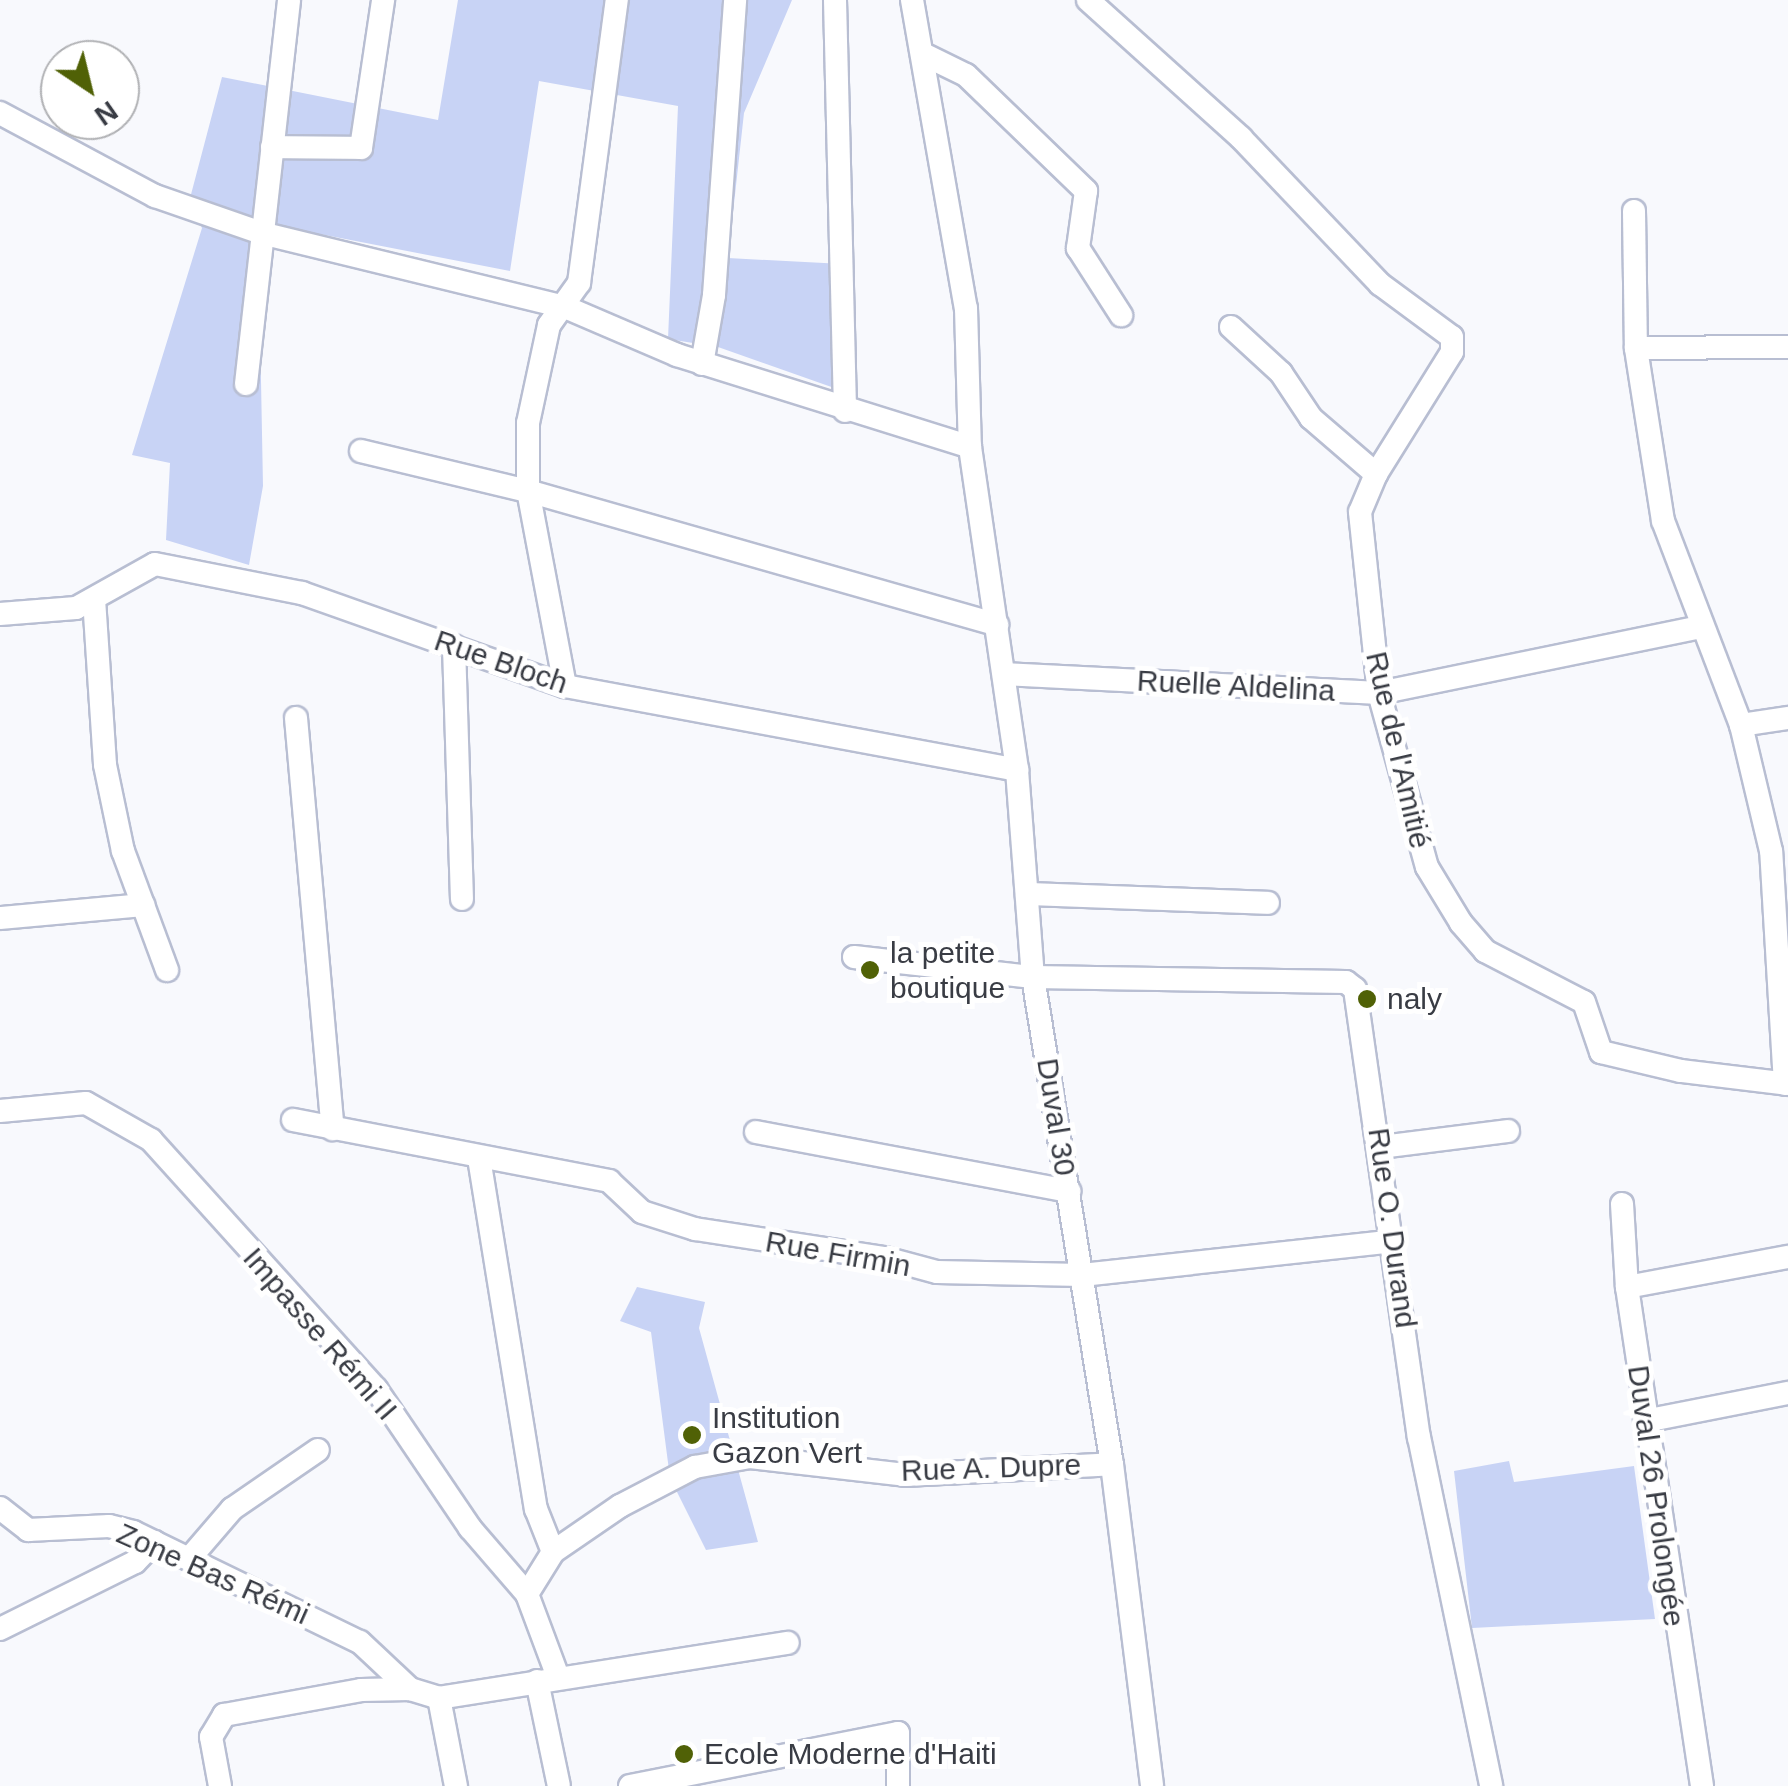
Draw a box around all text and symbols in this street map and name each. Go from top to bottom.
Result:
north arrow [40,40,140,140]
text: N [89,95,124,132]
street label: Rue Bloch [430,622,572,702]
street label: Rue de l'Amitié [1358,648,1438,852]
street label: Ruelle Aldelina [1135,663,1337,709]
place label: la petite boutique [890,935,1005,1006]
marker: la petite boutique [859,959,881,981]
place label: naly [1387,981,1442,1017]
marker: naly [1356,988,1378,1010]
street label: Duval 30 [1029,1056,1083,1178]
street label: Rue O. Durand [1360,1126,1424,1330]
street label: Rue Firmin [763,1224,913,1284]
street label: Impasse Rémi II [235,1240,405,1428]
street label: Duval 26 Prolongée [1620,1363,1692,1629]
place label: Institution Gazon Vert [712,1400,862,1470]
marker: Institution Gazon Vert [681,1424,703,1446]
street label: Rue A. Dupre [900,1447,1082,1489]
street label: Zone Bas Rémi [111,1516,315,1632]
place label: Ecole Moderne d'Haiti [704,1736,997,1772]
marker: Ecole Moderne d'Haiti [673,1743,695,1765]

